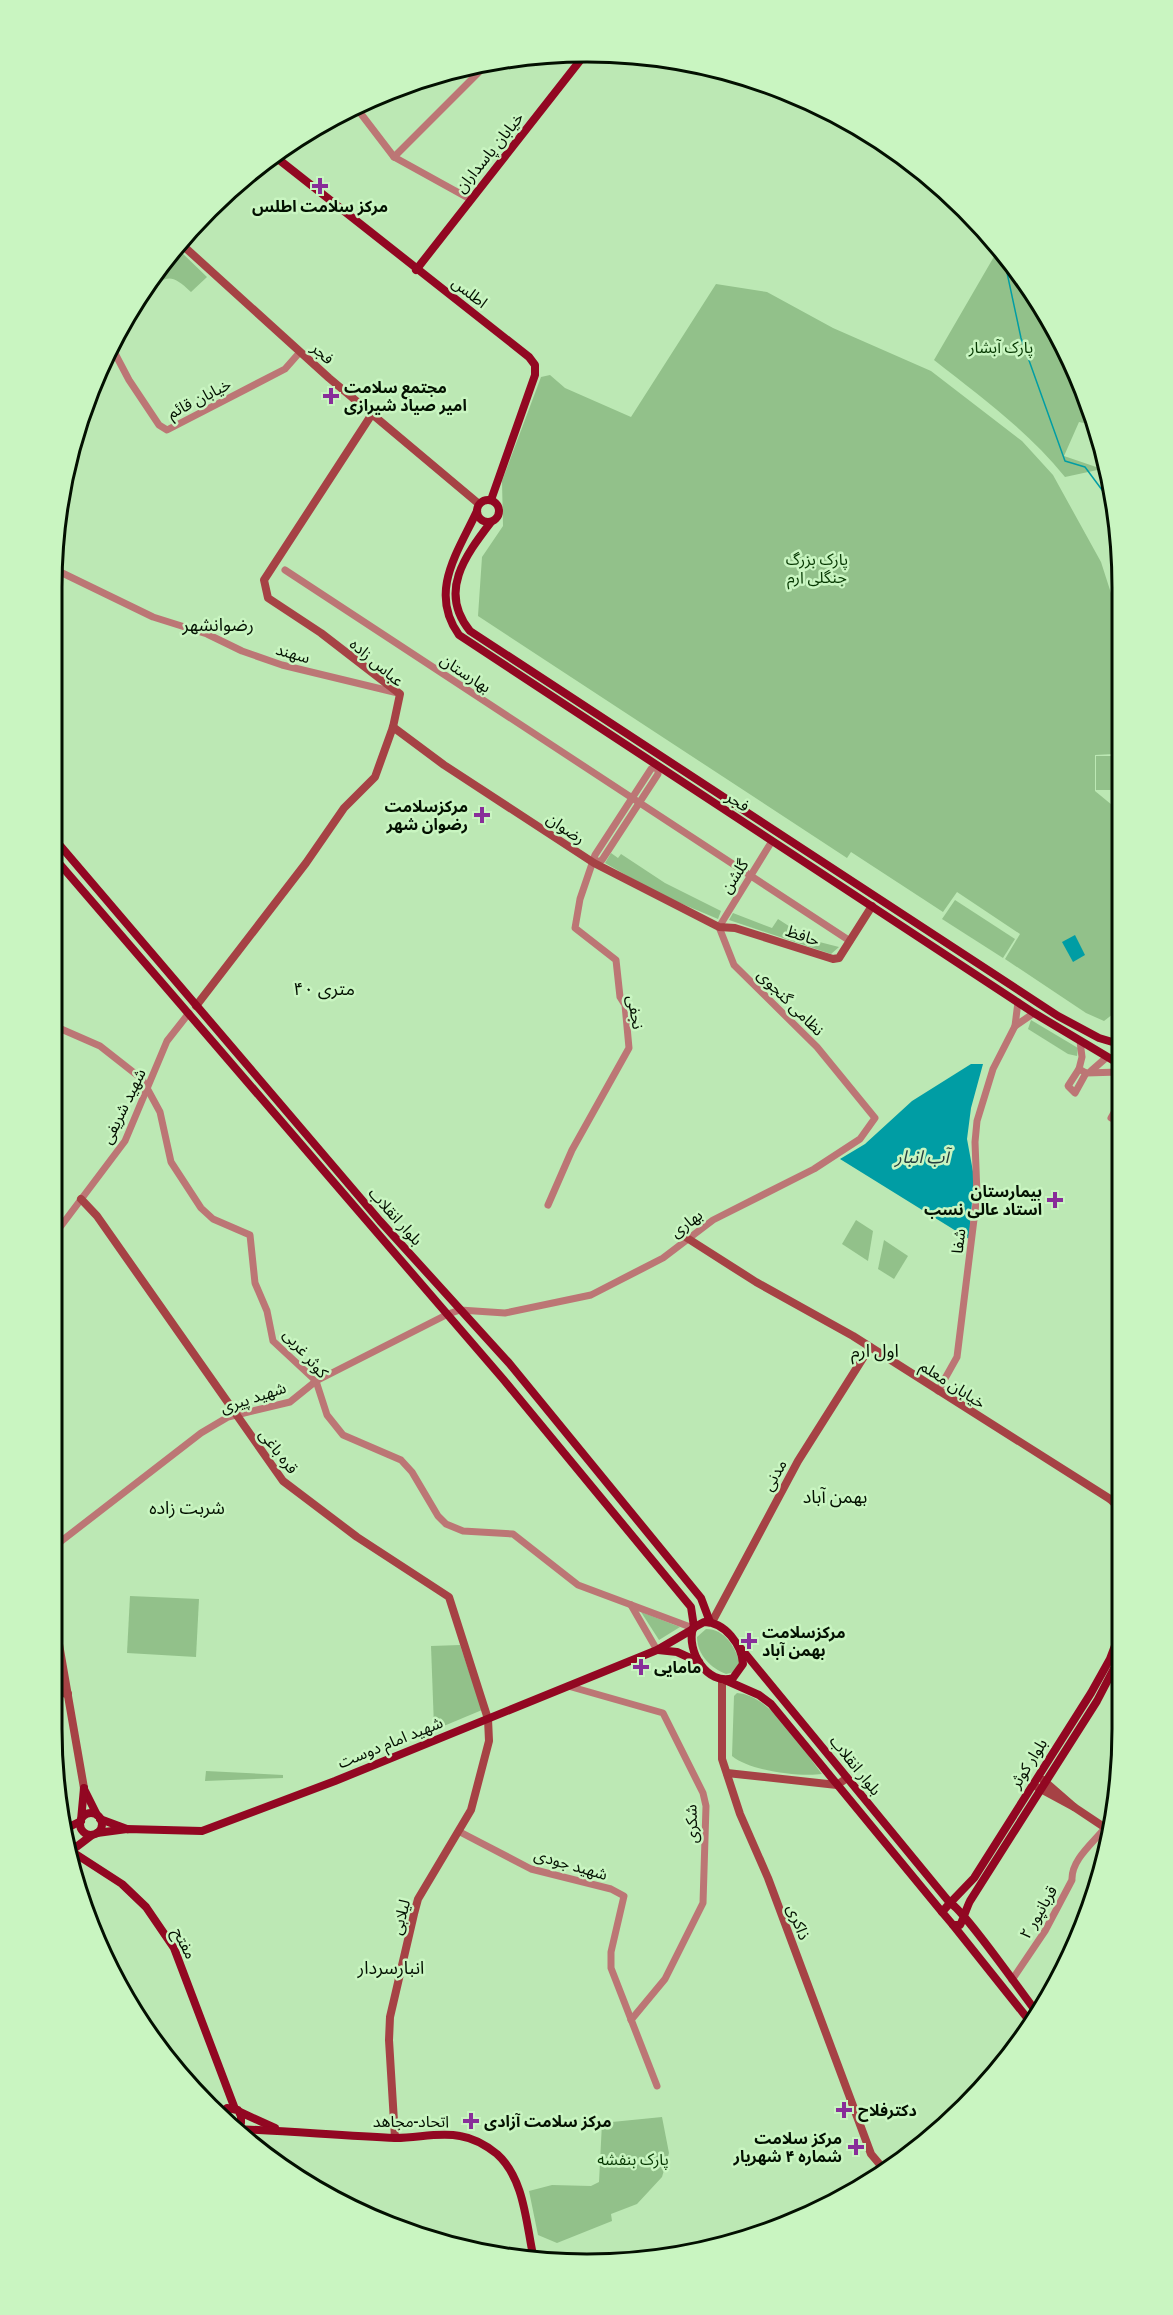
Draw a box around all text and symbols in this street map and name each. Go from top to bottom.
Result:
street label: خیابان پاسداران [450,107,529,197]
marker: مرکز سلامت اطلس [311,177,329,195]
place label: مرکز سلامت اطلس [252,195,388,217]
street label: اطلس [448,271,492,313]
street label: فجر [306,336,339,369]
park label: پارک آبشار [968,336,1033,358]
street label: خیابان قائم [163,373,236,425]
place label: مجتمع سلامت امیر صیاد شیرازی [344,376,467,416]
marker: مجتمع سلامت امیر صیاد شیرازی [322,387,340,405]
park label: پارک بزرگ جنگلی ارم [786,548,848,590]
district label: رضوانشهر [181,612,254,637]
street label: عباس زاده [345,633,409,691]
street label: سهند [273,638,313,668]
street label: بهارستان [436,648,496,698]
street label: فجر [721,785,754,817]
place label: مرکزسلامت رضوان شهر [384,795,468,835]
marker: مرکزسلامت رضوان شهر [473,806,491,824]
street label: رضوان [542,807,590,849]
street label: گلشن [715,854,753,897]
street label: حافظ [783,919,823,951]
street label: نظامی گنجوی [753,964,829,1040]
district label: ۴۰ متری [293,976,355,1001]
street label: نجفی [622,993,650,1031]
street label: شهید شریفى [95,1064,151,1148]
water label: آب انبار [893,1144,952,1169]
place label: بیمارستان استاد عالی نسب [924,1180,1042,1220]
street label: بلوار انقلاب [364,1182,428,1250]
marker: بیمارستان استاد عالی نسب [1046,1191,1064,1209]
street label: بهاری [665,1204,707,1242]
street label: شفا [946,1227,970,1255]
street label: کوثر غربی [278,1324,334,1383]
district label: اول ارم [851,1338,899,1365]
street label: خیابان معلم [915,1355,990,1415]
street label: شهید پیری [217,1376,289,1418]
street label: قره باغی [254,1424,304,1478]
street label: مدنی [756,1455,792,1495]
district label: بهمن آباد [803,1484,867,1509]
district label: شربت زاده [149,1495,225,1520]
place label: مرکزسلامت بهمن آباد [762,1621,846,1661]
marker: مرکزسلامت بهمن آباد [740,1632,758,1650]
place label: مامایی [654,1656,701,1678]
marker: مامایی [632,1658,650,1676]
street label: شهید امام دوست [334,1711,447,1775]
street label: بلوار انقلاب [825,1730,887,1800]
street label: بلوار کوثر [1004,1734,1052,1793]
street label: شکری [679,1804,703,1844]
street label: شهید جودی [532,1843,610,1885]
street label: قربانپور ۲ [1014,1881,1062,1943]
street label: لیلابی [385,1897,415,1937]
street label: ذاکری [782,1901,816,1943]
street label: مفتح [166,1923,202,1963]
district label: انبارسردار [357,1955,424,1980]
place label: دکترفلاح [858,2099,917,2122]
marker: دکترفلاح [835,2101,853,2119]
street label: اتحاد-مجاهد [373,2110,449,2132]
place label: مرکز سلامت آزادی [484,2110,612,2132]
marker: مرکز سلامت آزادی [462,2112,480,2130]
place label: مرکز سلامت شماره ۴ شهریار [732,2127,842,2167]
marker: مرکز سلامت شماره ۴ شهریار [847,2138,865,2156]
park label: پارک بنفشه [597,2148,669,2170]

